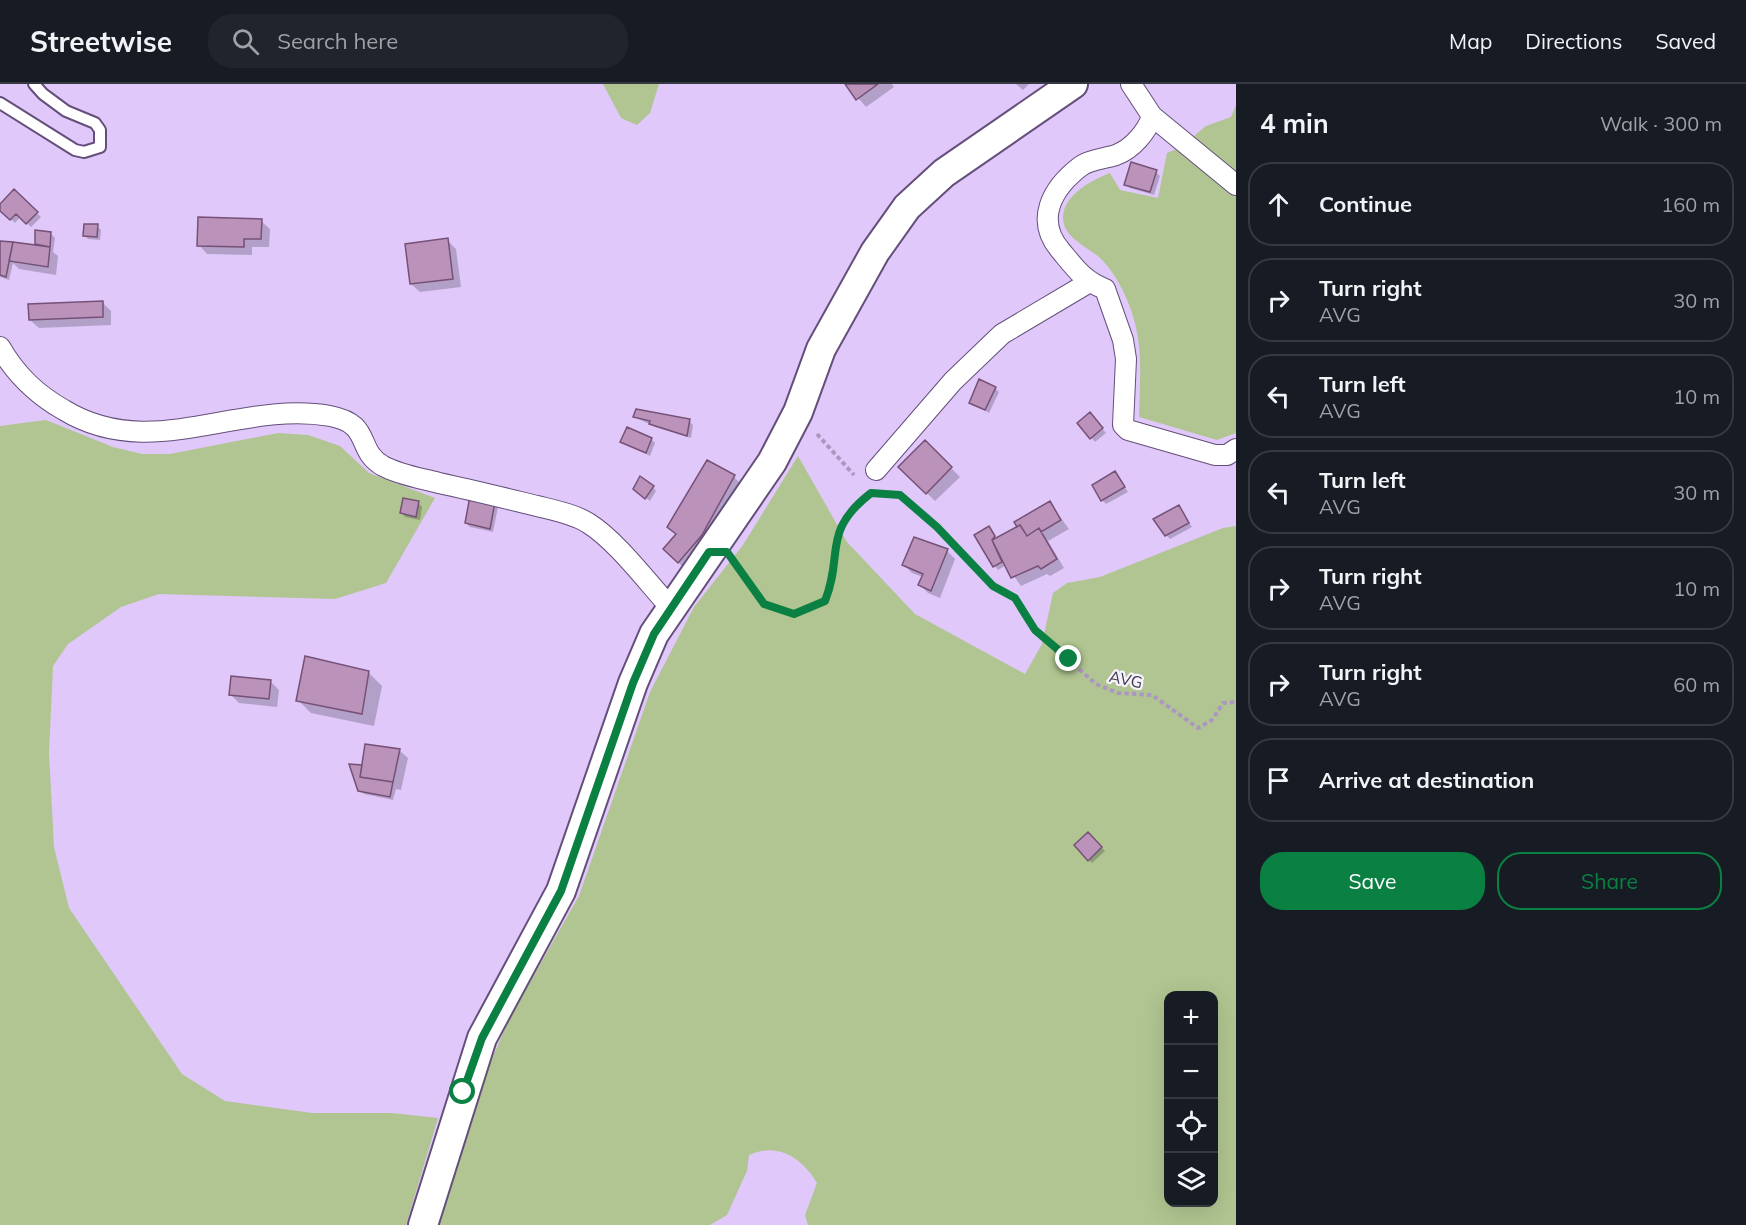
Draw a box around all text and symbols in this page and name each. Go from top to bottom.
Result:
search box [208,14,628,68]
text: Streetwise [30,24,172,59]
icon: search [229,25,262,58]
text: Search here [277,27,398,55]
text: Map [1449,28,1492,54]
text: Directions [1525,28,1622,54]
text: Saved [1655,28,1716,54]
text: 4 min [1260,107,1329,140]
text: Walk · 300 m [1600,111,1722,136]
icon: ahead [1262,188,1295,221]
text: Continue [1319,190,1412,218]
text: 160 m [1661,192,1720,217]
text: Turn right [1319,274,1422,302]
icon: right [1262,284,1295,317]
text: 30 m [1673,288,1720,313]
text: AVG [1319,302,1361,327]
text: Turn left [1319,370,1406,398]
icon: left [1262,380,1295,413]
text: 10 m [1673,384,1720,409]
text: AVG [1319,398,1361,423]
text: Turn left [1319,466,1406,494]
icon: left [1262,476,1295,509]
text: 30 m [1673,480,1720,505]
text: AVG [1319,494,1361,519]
text: Turn right [1319,562,1422,590]
icon: right [1262,572,1295,605]
text: 10 m [1673,576,1720,601]
text: AVG [1319,590,1361,615]
route end [1055,645,1081,671]
text: Turn right [1319,658,1422,686]
street label: AVG [1108,666,1144,692]
icon: right [1262,668,1295,701]
text: 60 m [1673,672,1720,697]
text: AVG [1319,686,1361,711]
icon: arrive [1262,764,1295,797]
text: Arrive at destination [1319,766,1534,794]
button: Save [1260,852,1485,910]
button: Share [1497,852,1722,910]
map controls [1164,991,1218,1207]
button: + [1164,991,1218,1045]
button: − [1164,1045,1218,1099]
route start [449,1078,475,1104]
button: locate [1164,1099,1218,1153]
button: layers [1164,1153,1218,1207]

